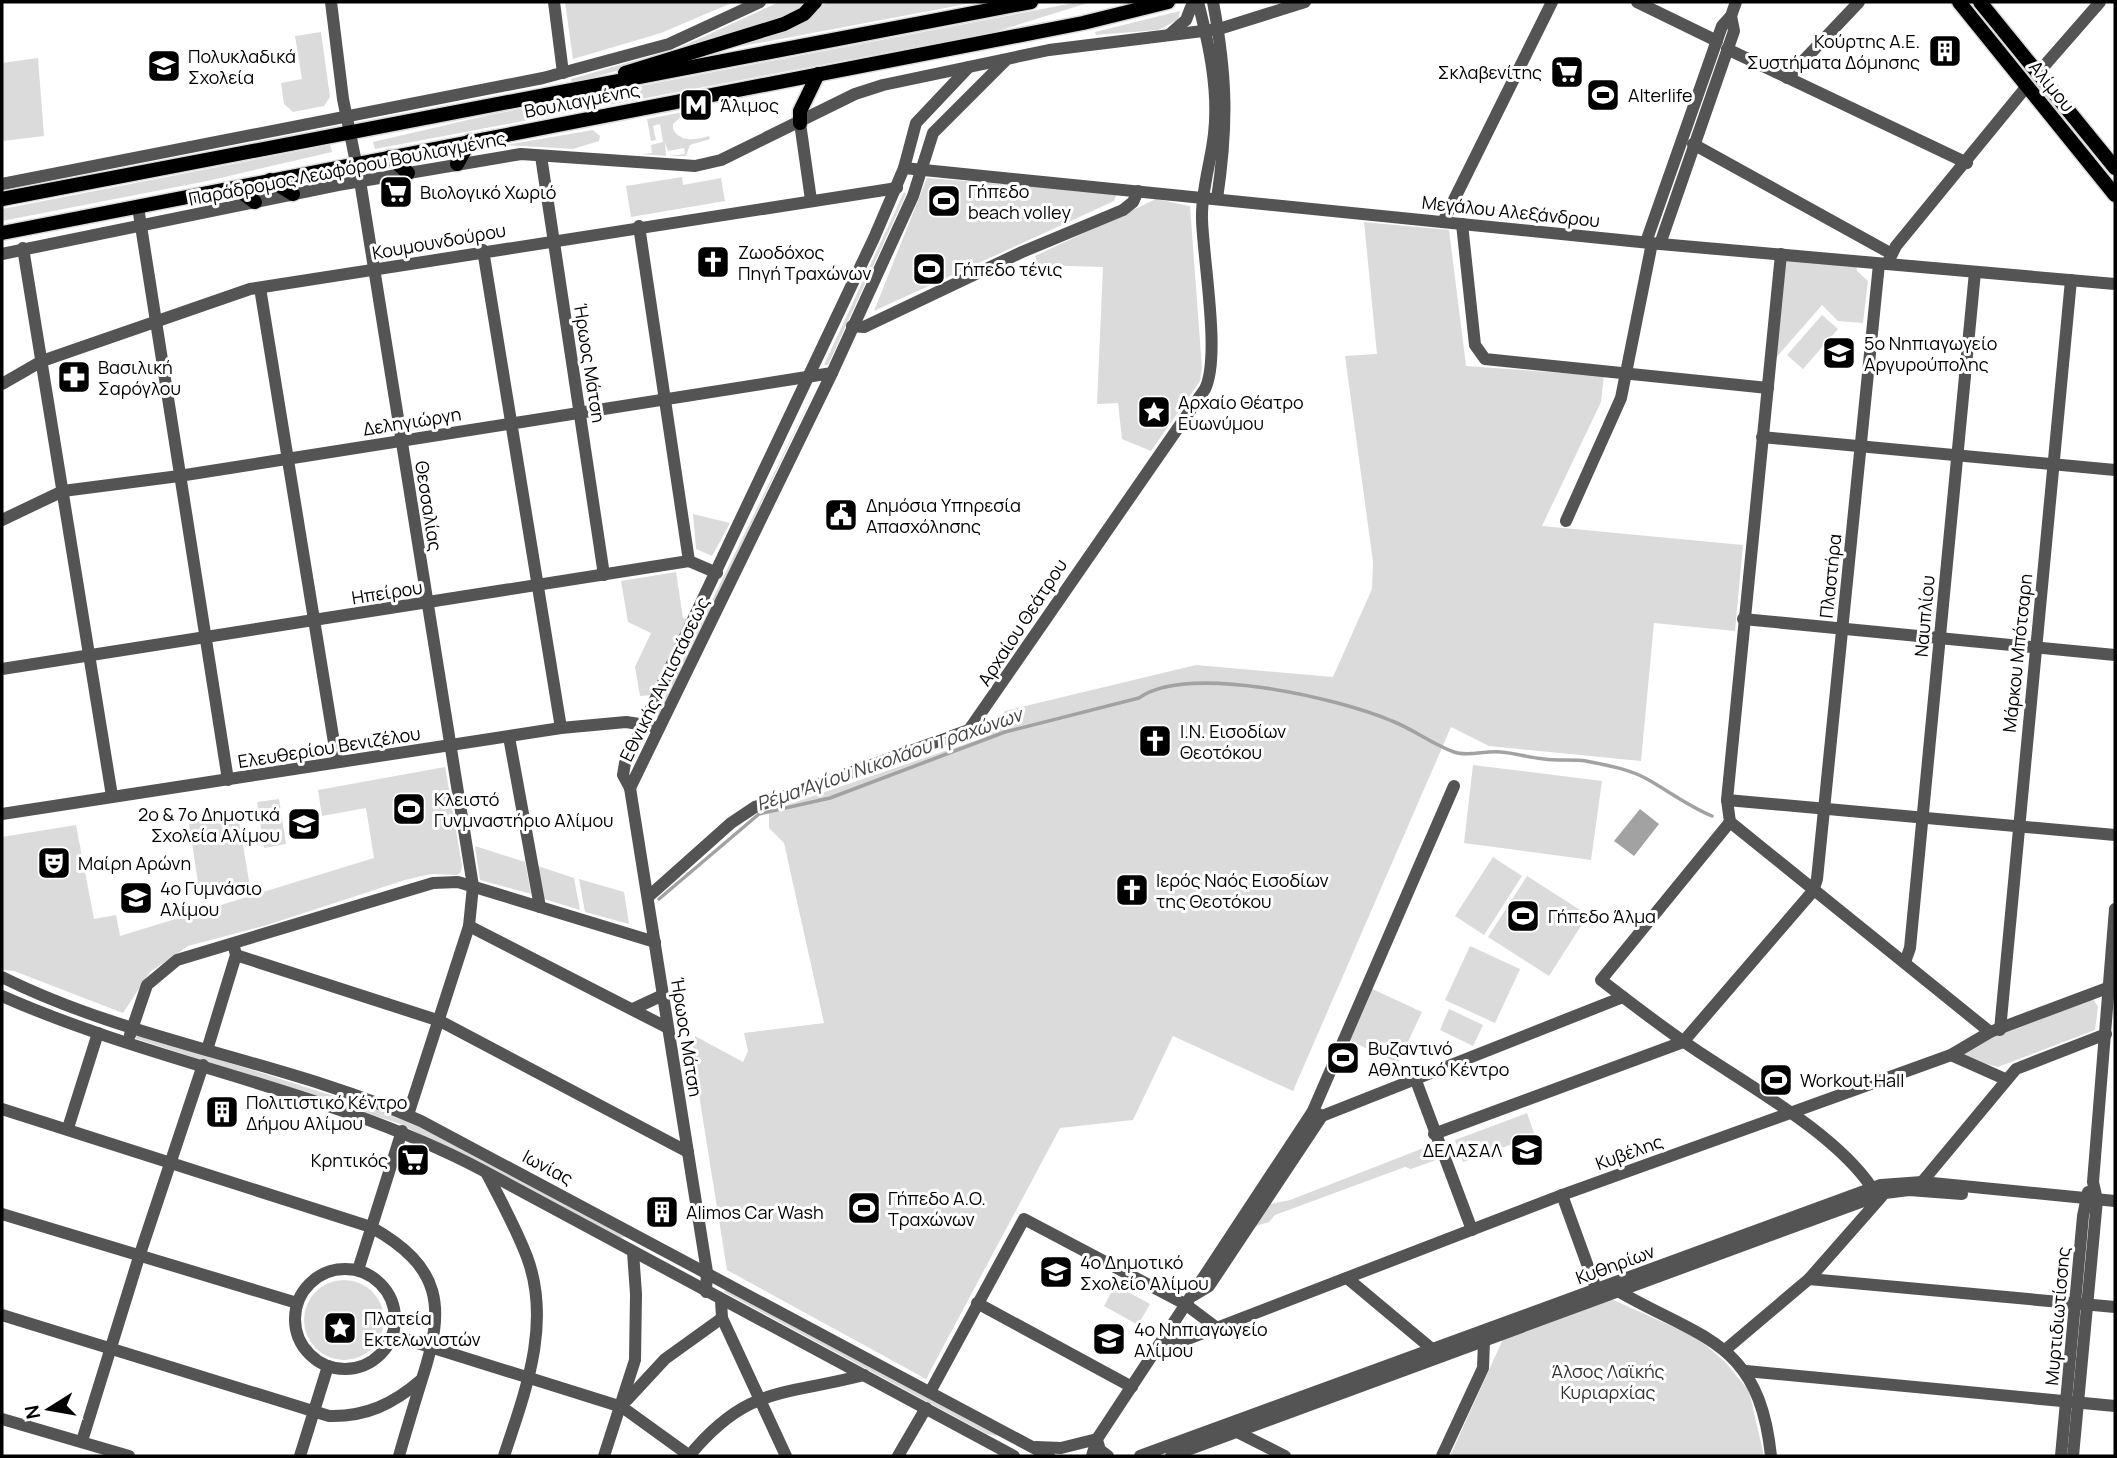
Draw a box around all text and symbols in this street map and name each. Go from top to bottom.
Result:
place label: Κούρτης Α.Ε. Συστήματα Δόμησης [1747,29,1920,74]
building icon: Κούρτης Α.Ε. Συστήματα Δόμησης [1926,32,1964,70]
place label: Πολυκλαδικά Σχολεία [188,44,296,89]
school or university icon: Πολυκλαδικά Σχολεία [145,47,183,85]
supermarket icon: Σκλαβενίτης [1548,53,1586,91]
street label: Αλίμου [2024,55,2080,117]
place label: Σκλαβενίτης [1438,60,1542,84]
sports icon: Alterlife [1584,76,1622,114]
street label: Βουλιαγμένης [522,77,642,123]
place label: Alterlife [1628,83,1692,107]
metro station icon: Άλιμος [677,86,715,124]
place label: Άλιμος [720,93,779,117]
street label: Παράδρομος Λεωφόρου Βουλιαγμένης [186,125,508,211]
supermarket icon: Βιολογικό Χωριό [377,173,415,211]
place label: Γήπεδο beach volley [968,179,1071,224]
place label: Βιολογικό Χωριό [420,180,556,204]
sports icon: Γήπεδο beach volley [925,182,963,220]
street label: Μεγάλου Αλεξάνδρου [1421,190,1601,232]
street label: Κουμουνδούρου [370,217,508,265]
place label: Ζωοδόχος Πηγή Τραχώνων [738,240,871,285]
church icon: Ζωοδόχος Πηγή Τραχώνων [694,243,732,281]
sports icon: Γήπεδο τένις [910,250,948,288]
place label: Γήπεδο τένις [954,257,1062,281]
street label: Ήρωος Μάτση [569,302,611,424]
place label: 5ο Νηπιαγωγείο Αργυρούπολης [1864,331,1997,376]
school or university icon: 5ο Νηπιαγωγείο Αργυρούπολης [1820,334,1858,372]
place label: Βασιλική Σαρόγλου [98,355,181,400]
pharmacy icon: Βασιλική Σαρόγλου [55,358,93,396]
place label: Αρχαίο Θέατρο Ευωνύμου [1178,390,1304,435]
place icon: Αρχαίο Θέατρο Ευωνύμου [1135,393,1173,431]
street label: Δεληγιώργη [361,401,463,441]
street label: Θεσσαλίας [410,459,448,553]
place label: Δημόσια Υπηρεσία Απασχόλησης [866,493,1021,538]
public building icon: Δημόσια Υπηρεσία Απασχόλησης [822,496,860,534]
street label: Πλαστήρα [1814,533,1846,619]
street label: Αρχαίου Θεάτρου [972,554,1072,690]
street label: Μάρκου Μπότσαρη [1997,572,2037,734]
street label: Ναυπλίου [1908,574,1940,658]
street label: Ηπείρου [350,575,424,609]
street label: Εθνικής Αντιστάσεως [614,593,714,765]
water label: Ρέμα Αγίου Νικολάου Τραχώνων [753,700,1027,817]
place label: Ι.Ν. Εισοδίων Θεοτόκου [1180,719,1286,764]
street label: Ελευθερίου Βενιζέλου [236,721,422,773]
church icon: Ι.Ν. Εισοδίων Θεοτόκου [1136,722,1174,760]
place label: Κλειστό Γυνμναστήριο Αλίμου [434,787,614,832]
sports icon: Κλειστό Γυνμναστήριο Αλίμου [390,790,428,828]
place label: 2ο & 7ο Δημοτικά Σχολεία Αλίμου [138,802,280,847]
school or university icon: 2ο & 7ο Δημοτικά Σχολεία Αλίμου [285,805,323,843]
theatre icon: Μαίρη Αρώνη [35,844,73,882]
place label: Μαίρη Αρώνη [78,851,191,875]
place label: Ιερός Ναός Εισοδίων της Θεοτόκου [1156,868,1329,913]
church icon: Ιερός Ναός Εισοδίων της Θεοτόκου [1113,871,1151,909]
place label: 4ο Γυμνάσιο Αλίμου [160,876,262,921]
school or university icon: 4ο Γυμνάσιο Αλίμου [117,879,155,917]
sports icon: Γήπεδο Άλμα [1504,897,1542,935]
place label: Γήπεδο Άλμα [1548,904,1656,928]
street label: Ήρωος Μάτση [666,976,708,1098]
place label: Βυζαντινό Αθλητικό Κέντρο [1368,1036,1509,1081]
sports icon: Βυζαντινό Αθλητικό Κέντρο [1324,1039,1362,1077]
sports icon: Workout Hall [1757,1061,1795,1099]
place label: Workout Hall [1800,1068,1905,1092]
place label: Πολιτιστικό Κέντρο Δήμου Αλίμου [246,1090,407,1135]
building icon: Πολιτιστικό Κέντρο Δήμου Αλίμου [203,1093,241,1131]
street label: Κυβέλης [1592,1129,1666,1175]
school or university icon: ΔΕΛΑΣΑΛ [1508,1131,1546,1169]
place label: ΔΕΛΑΣΑΛ [1423,1138,1502,1162]
supermarket icon: Κρητικός [394,1141,432,1179]
street label: Ιωνίας [519,1144,577,1190]
place label: Κρητικός [311,1148,388,1172]
place label: Γήπεδο Α.Ο. Τραχώνων [888,1186,986,1231]
sports icon: Γήπεδο Α.Ο. Τραχώνων [845,1189,883,1227]
building icon: Alimos Car Wash [643,1193,681,1231]
place label: Alimos Car Wash [686,1200,824,1224]
street label: Κυθηρίων [1572,1239,1658,1289]
street label: Μυρτιδιωτίσσης [2039,1246,2075,1386]
place label: 4ο Δημοτικό Σχολείο Αλίμου [1080,1250,1209,1295]
school or university icon: 4ο Δημοτικό Σχολείο Αλίμου [1037,1253,1075,1291]
place label: Πλατεία Εκτελωνιστών [364,1306,481,1351]
place icon: Πλατεία Εκτελωνιστών [321,1309,359,1347]
place label: 4ο Νηπιαγωγείο Αλίμου [1134,1317,1268,1362]
school or university icon: 4ο Νηπιαγωγείο Αλίμου [1090,1320,1128,1358]
park label: Άλσος Λαϊκής Κυριαρχίας [1551,1359,1665,1404]
north arrow [14,1374,84,1444]
text: N [18,1403,46,1421]

